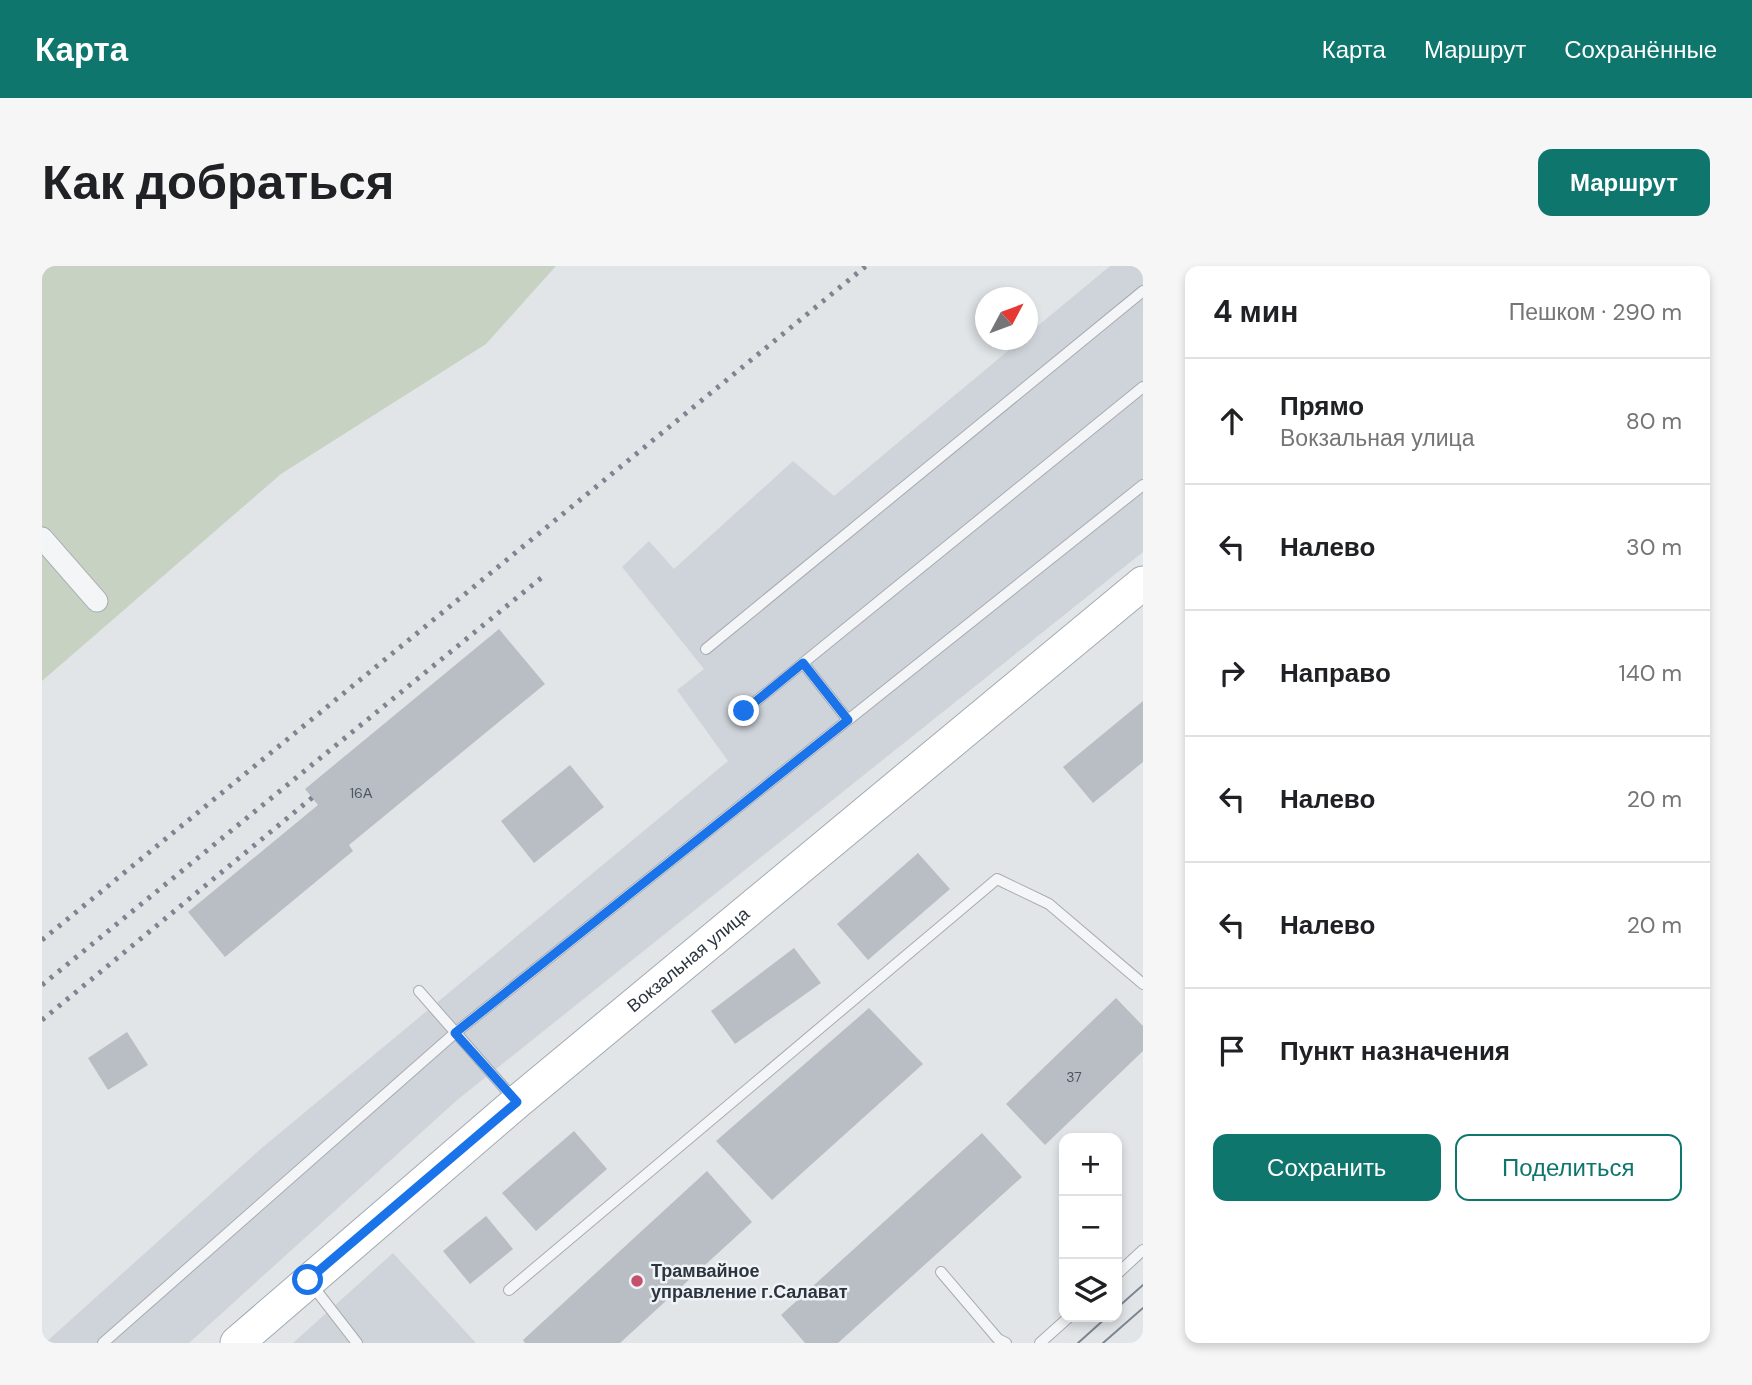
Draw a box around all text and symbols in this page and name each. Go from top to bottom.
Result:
text: Карта [35,28,128,71]
text: Карта [1322,34,1386,65]
text: Маршрут [1424,34,1526,65]
text: Сохранённые [1564,34,1717,65]
button: Маршрут [1538,149,1710,216]
text: Как добраться [42,150,394,214]
north arrow [975,287,1038,350]
text: 4 мин [1213,292,1298,331]
text: Пешком · 290 m [1509,297,1682,327]
text: Прямо [1280,389,1364,423]
icon: ahead [1213,402,1251,440]
text: 80 m [1626,406,1682,436]
text: Вокзальная улица [1280,423,1475,453]
icon: left [1213,528,1251,566]
text: Налево [1280,530,1375,564]
text: 30 m [1626,532,1682,562]
icon: right [1213,654,1251,692]
text: Направо [1280,656,1391,690]
text: 140 m [1619,658,1682,688]
route end [728,695,759,726]
icon: left [1213,780,1251,818]
text: Налево [1280,782,1375,816]
house number: 16А [350,784,373,802]
text: 20 m [1627,784,1682,814]
street label: Вокзальная улица [622,901,755,1018]
icon: left [1213,906,1251,944]
text: Налево [1280,908,1375,942]
text: 20 m [1627,910,1682,940]
icon: arrive [1213,1032,1251,1070]
text: Пункт назначения [1280,1034,1510,1068]
house number: 37 [1066,1068,1082,1086]
map controls [1059,1133,1122,1322]
button: + [1059,1133,1122,1196]
button: Сохранить [1213,1134,1441,1201]
button: Поделиться [1455,1134,1682,1201]
button: − [1059,1196,1122,1259]
place label: Трамвайное управление г.Салават [651,1259,848,1304]
button: layers [1059,1259,1122,1322]
route start [292,1264,323,1295]
marker: Трамвайное управление г.Салават [629,1273,645,1289]

